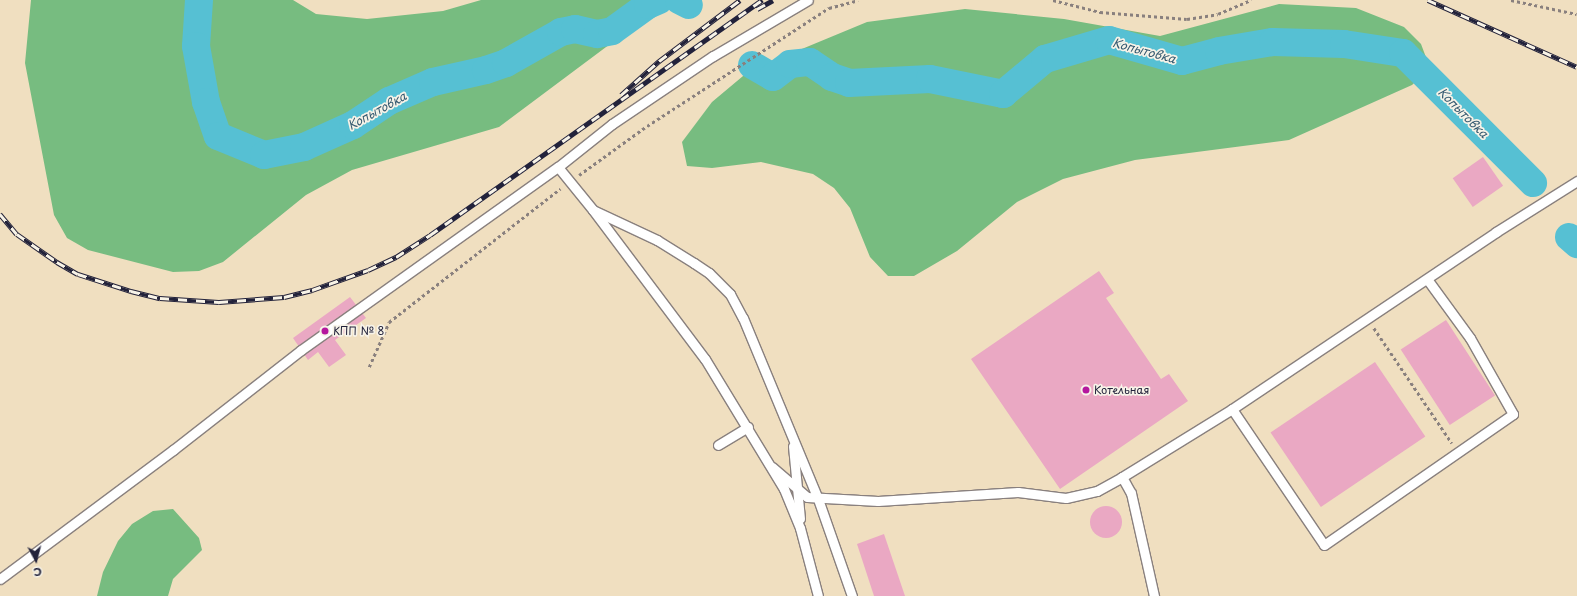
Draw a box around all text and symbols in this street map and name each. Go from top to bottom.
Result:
water label: Копытовка [1111,36,1177,66]
water label: Копытовка [1435,85,1491,141]
water label: Копытовка [345,89,409,133]
place label: КПП № 8 [333,324,385,338]
marker: КПП № 8 [320,326,330,336]
place label: Котельная [1094,383,1149,397]
marker: Котельная [1081,385,1091,395]
north arrow [16,540,56,580]
text: С [32,563,43,581]

